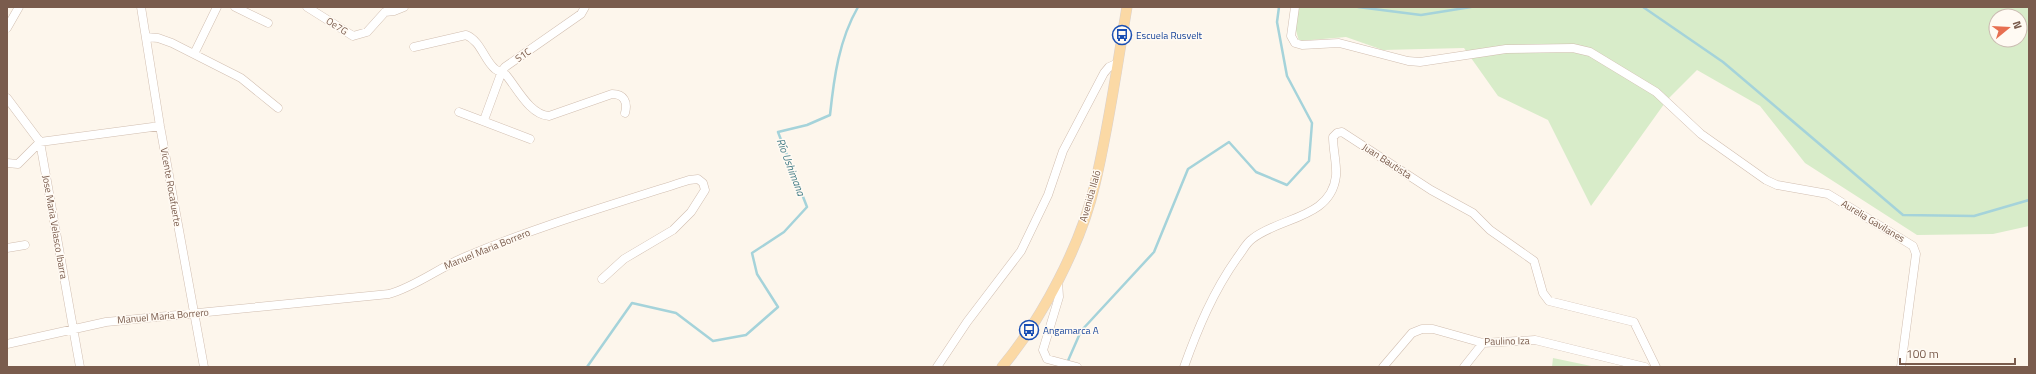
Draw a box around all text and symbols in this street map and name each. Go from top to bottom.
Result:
north arrow [1988,8,2028,48]
street label: Oe7G [323,13,351,39]
text: N [2009,19,2026,31]
bus stop icon: Escuela Rusvelt [1111,24,1133,46]
place label: Escuela Rusvelt [1136,28,1203,43]
street label: S1C [512,44,534,66]
water label: Río Ushimana [773,136,809,198]
street label: Juan Bautista [1359,139,1415,183]
street label: Vicente Rocafuerte [157,146,185,228]
street label: Avenida Ilaló [1075,168,1105,224]
street label: Jose Maria Velasco Ibarra [38,174,72,280]
street label: Aurelia Gavilanes [1838,196,1908,246]
street label: Manuel Maria Borrero [442,225,532,273]
street label: Manuel Maria Borrero [117,305,209,327]
bus stop icon: Angamarca A [1018,319,1040,341]
place label: Angamarca A [1043,323,1099,338]
street label: Paulino Iza [1484,333,1530,349]
scale bar [1900,340,2015,366]
text: 100 m [1906,344,1939,363]

